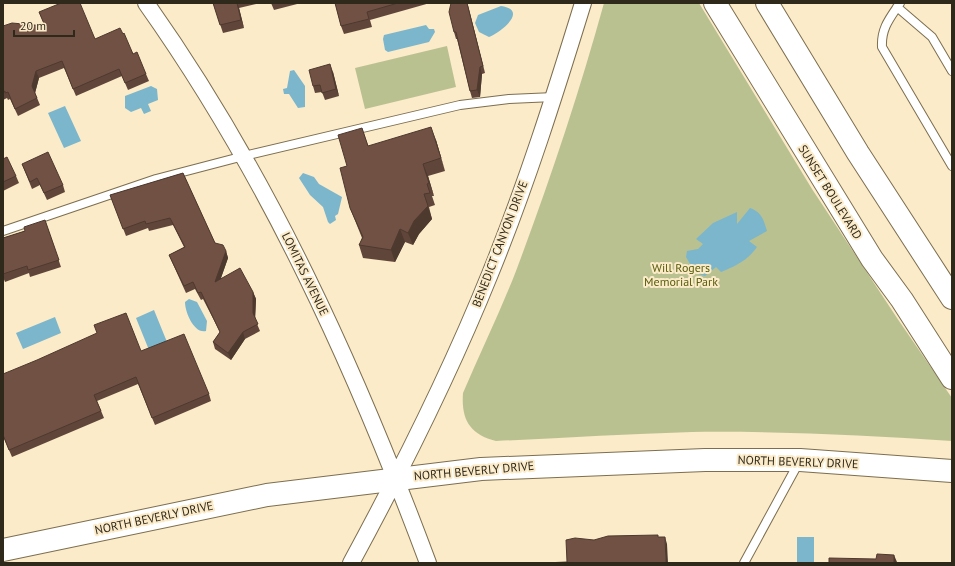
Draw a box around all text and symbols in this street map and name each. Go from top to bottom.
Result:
scale bar [14,12,74,38]
text: 20 m [20,18,46,33]
street label: SUNSET BOULEVARD [795,142,866,242]
street label: BENEDICT CANYON DRIVE [468,178,531,309]
street label: LOMITAS AVENUE [279,230,332,318]
park label: Will Rogers Memorial Park [644,260,718,289]
street label: NORTH BEVERLY DRIVE [737,452,859,471]
street label: NORTH BEVERLY DRIVE [413,458,535,483]
street label: NORTH BEVERLY DRIVE [93,498,215,537]

